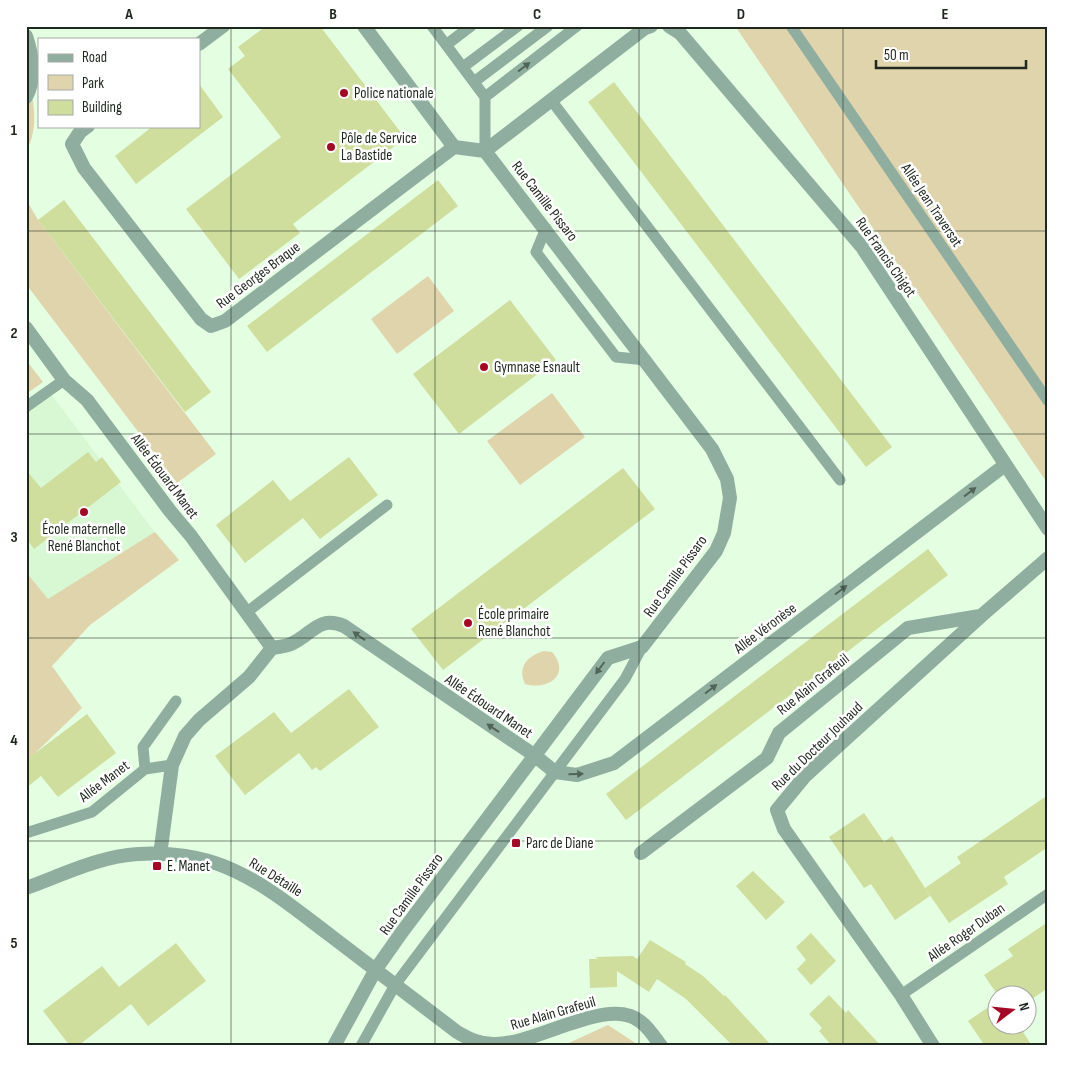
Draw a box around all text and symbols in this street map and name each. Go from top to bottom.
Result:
text: A [124,5,133,24]
text: B [329,5,337,24]
text: C [533,5,541,24]
text: D [737,5,745,24]
text: E [942,5,949,24]
legend [38,38,200,128]
scale bar [876,38,1026,70]
text: 50 m [884,46,909,65]
text: Road [82,48,107,67]
one-way arrow [517,62,531,72]
text: Park [82,74,104,93]
place label: Police nationale [354,84,434,103]
marker: Police nationale [338,87,350,99]
text: Building [82,98,122,117]
text: 1 [11,121,18,140]
place label: Pôle de Service La Bastide [341,129,417,165]
marker: Pôle de Service La Bastide [325,141,337,153]
street label: Rue Camille Pissaro [507,157,582,245]
street label: Allée Jean Traversat [896,159,967,251]
street label: Rue Francis Chigot [851,214,920,301]
street label: Rue Georges Braque [213,238,304,313]
text: 2 [10,324,18,343]
place label: Gymnase Esnault [494,358,581,377]
marker: Gymnase Esnault [478,361,490,373]
street label: Allée Édouard Manet [126,429,203,523]
one-way arrow [963,487,977,497]
marker: École maternelle René Blanchot [78,506,90,518]
place label: École maternelle René Blanchot [42,520,126,556]
text: 3 [10,528,18,547]
street label: Rue Camille Pissaro [639,532,711,621]
one-way arrow [834,585,847,596]
street label: Allée Véronèse [730,599,800,659]
place label: École primaire René Blanchot [478,605,551,641]
marker: École primaire René Blanchot [462,617,474,629]
one-way arrow [352,631,366,641]
street label: Rue Alain Grafeuil [773,649,853,719]
one-way arrow [594,662,605,675]
street label: Allée Édouard Manet [440,670,537,743]
one-way arrow [704,684,718,694]
street label: Rue du Docteur Jouhaud [768,698,867,795]
one-way arrow [486,723,499,733]
text: 4 [10,731,18,750]
street label: Allée Manet [74,756,134,807]
one-way arrow [568,769,584,777]
place label: Parc de Diane [526,834,593,853]
marker: Parc de Diane [510,837,522,849]
street label: Rue Camille Pissaro [375,850,447,939]
street label: Rue Détaille [245,854,306,901]
place label: E. Manet [167,857,210,876]
marker: E. Manet [151,860,163,872]
street label: Allée Roger Duban [923,899,1009,967]
text: 5 [10,934,18,953]
north arrow [986,984,1036,1034]
street label: Rue Alain Grafeuil [508,992,598,1035]
text: N [1015,1001,1033,1012]

